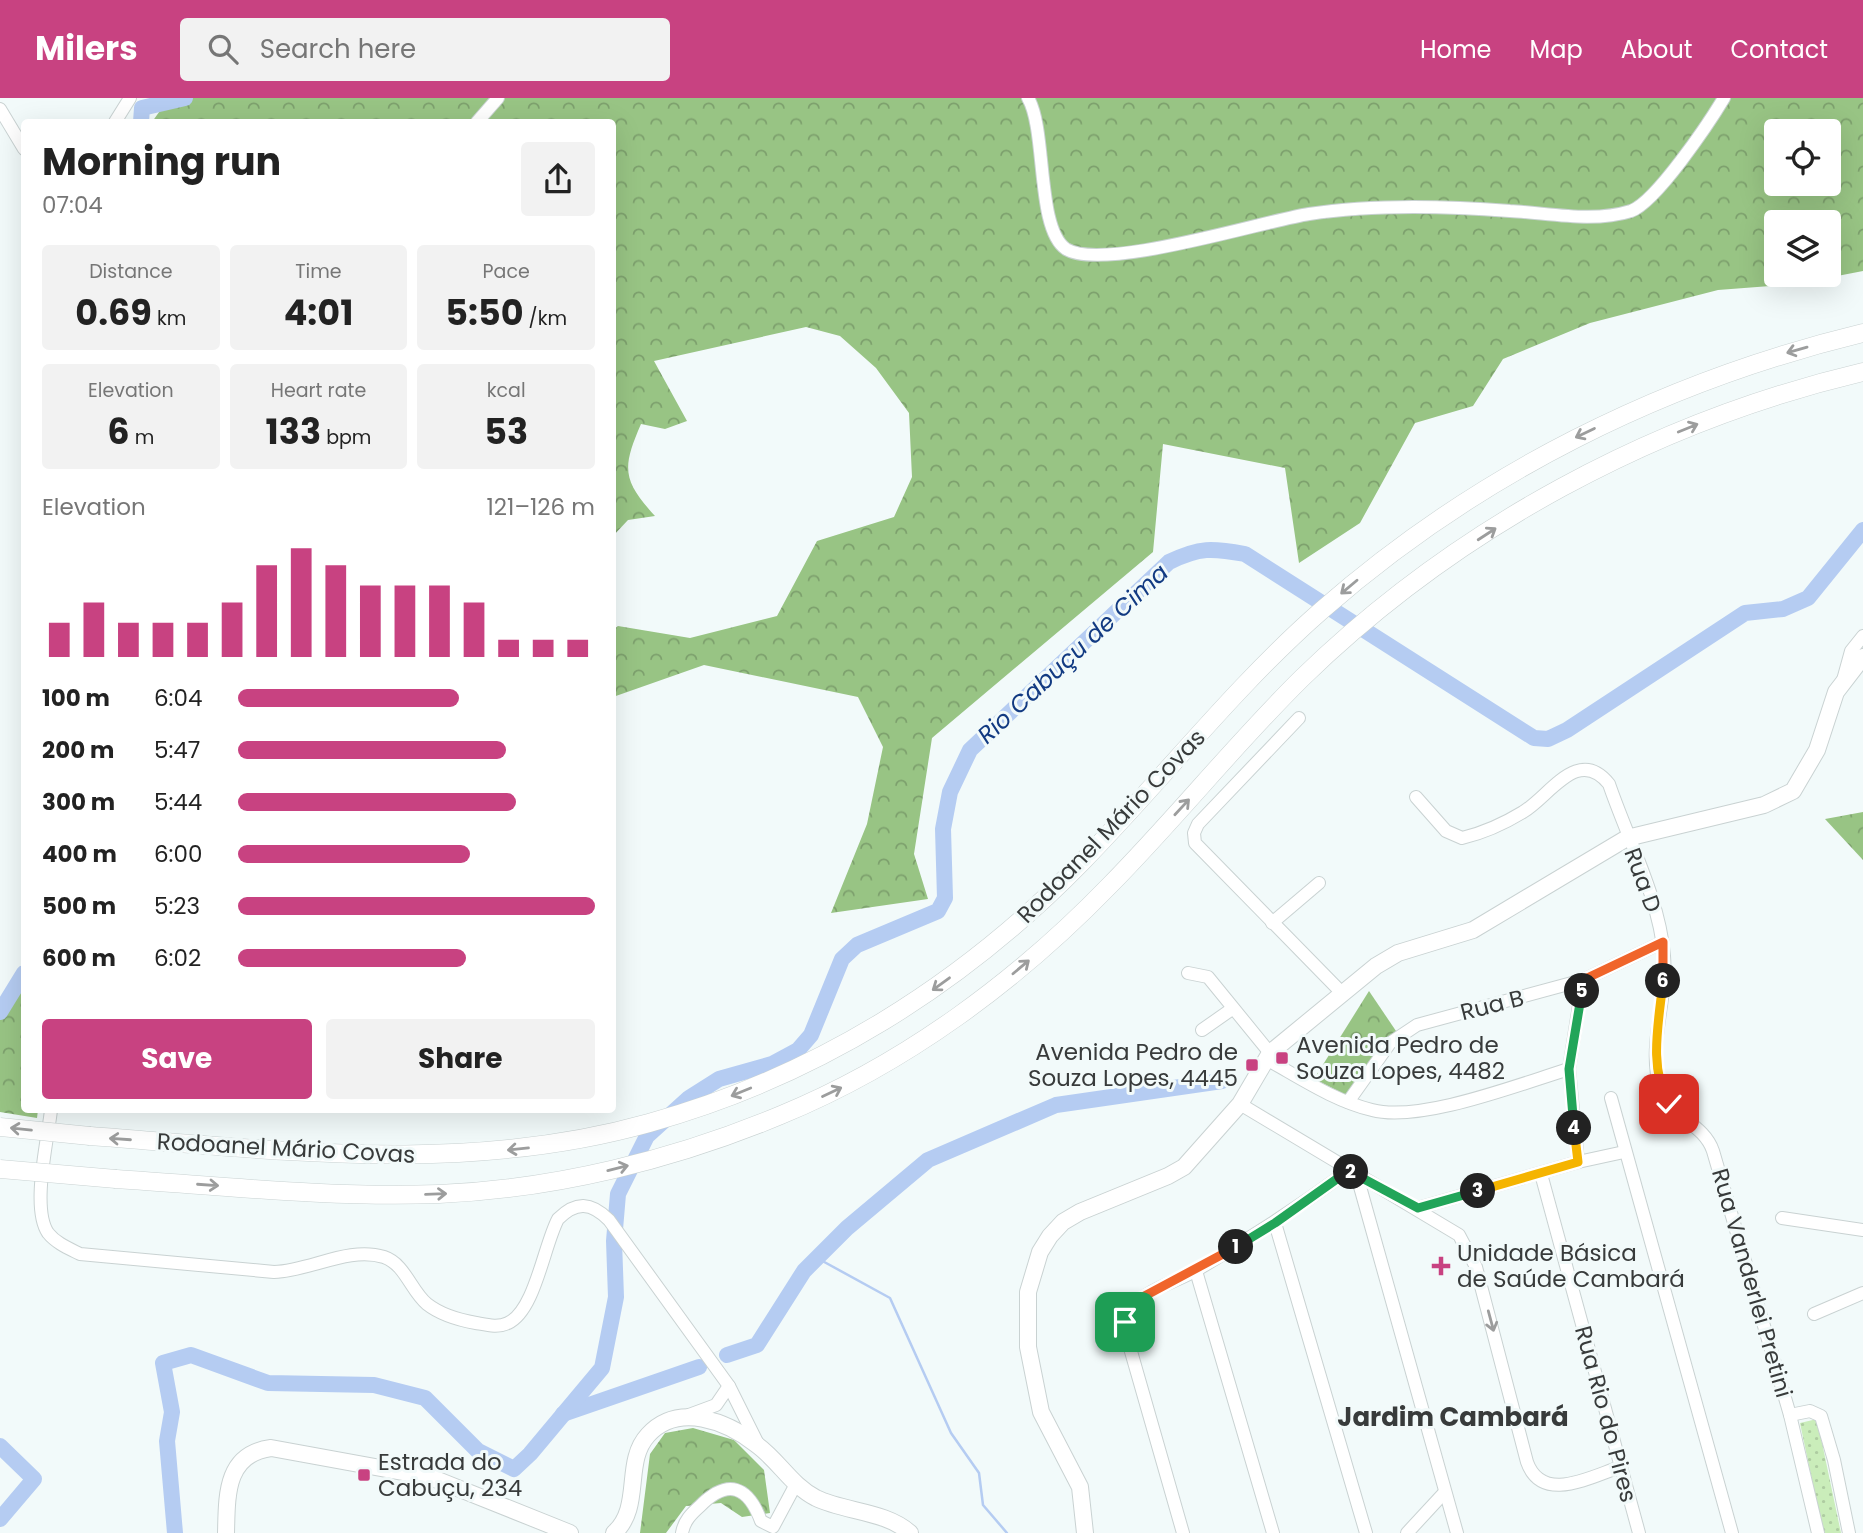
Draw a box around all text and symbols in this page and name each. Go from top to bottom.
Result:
search box [180,18,670,81]
text: Milers [35,25,138,72]
icon: search [204,30,242,68]
text: Search here [260,31,416,67]
text: Home [1420,33,1492,66]
text: Map [1530,33,1583,66]
text: About [1621,33,1692,66]
text: Contact [1730,33,1828,66]
map controls [1764,119,1841,287]
button: locate [1764,119,1841,196]
text: Morning run [42,135,281,188]
button: share [521,142,595,216]
text: 07:04 [42,189,103,221]
button: layers [1764,210,1841,287]
text: Distance [89,258,172,285]
text: Time [295,258,342,285]
text: Pace [483,258,530,285]
text: 0.69 [75,288,152,337]
text: 4:01 [284,288,353,337]
text: 5:50 [445,288,524,337]
text: km [152,305,186,332]
text: /km [524,305,567,332]
one-way arrow [1786,344,1809,357]
text: Elevation [88,377,174,404]
text: Heart rate [271,377,366,404]
text: kcal [487,377,526,404]
text: 6 [107,407,130,456]
text: 133 [266,407,321,456]
text: 53 [484,407,528,456]
one-way arrow [1677,420,1698,433]
text: m [130,424,154,451]
text: bpm [321,424,371,451]
one-way arrow [1575,426,1596,440]
text: Elevation [42,491,146,523]
text: 121–126 m [486,491,595,523]
one-way arrow [1477,526,1496,541]
water label: Rio Cabuçu de Cima [970,556,1175,751]
one-way arrow [1340,579,1358,595]
text: 100 m [42,682,110,714]
text: 6:04 [154,682,202,714]
street label: Rodoanel Mário Covas [1010,722,1212,930]
text: 200 m [42,734,114,766]
text: 5:47 [154,734,200,766]
text: 300 m [42,786,115,818]
text: 5:44 [154,786,202,818]
one-way arrow [1174,798,1190,816]
text: 400 m [42,838,117,870]
text: 6:00 [154,838,202,870]
street label: Rua D [1617,843,1669,917]
text: 500 m [42,890,116,922]
text: 5:23 [154,890,200,922]
text: 600 m [42,942,116,974]
text: 6:02 [154,942,201,974]
one-way arrow [1012,959,1030,975]
pin: 6 [1646,964,1680,998]
text: 6 [1656,967,1669,994]
pin: 5 [1564,974,1600,1008]
one-way arrow [932,977,951,992]
text: 5 [1575,977,1588,1004]
street label: Rua B [1457,982,1527,1028]
button: Save [42,1019,312,1099]
button: Share [326,1019,595,1099]
place label: Avenida Pedro de Souza Lopes, 4482 [1296,1029,1505,1087]
place label: Avenida Pedro de Souza Lopes, 4445 [1028,1036,1238,1094]
marker: Avenida Pedro de Souza Lopes, 4482 [1274,1050,1290,1066]
marker: Avenida Pedro de Souza Lopes, 4445 [1244,1057,1260,1073]
pin [1639,1074,1699,1134]
one-way arrow [821,1084,842,1098]
icon: check [1650,1085,1688,1123]
one-way arrow [731,1087,753,1100]
pin: 4 [1556,1110,1592,1146]
text: 4 [1567,1114,1580,1141]
one-way arrow [10,1122,33,1135]
street label: Rodoanel Mário Covas [156,1125,416,1171]
one-way arrow [108,1132,131,1145]
one-way arrow [507,1143,530,1156]
pin: 2 [1334,1154,1368,1190]
text: 2 [1345,1158,1356,1185]
one-way arrow [606,1161,629,1174]
street label: Rua Vanderlei Pretini [1704,1165,1800,1401]
pin: 3 [1460,1174,1496,1208]
text: 3 [1472,1177,1483,1204]
one-way arrow [197,1179,219,1192]
one-way arrow [424,1187,447,1200]
pin: 1 [1218,1230,1254,1264]
text: 1 [1232,1233,1239,1260]
place label: Unidade Básica de Saúde Cambará [1457,1237,1685,1295]
marker: Unidade Básica de Saúde Cambará [1431,1256,1451,1276]
pin [1095,1292,1155,1352]
icon: arrive [1106,1303,1144,1341]
one-way arrow [1485,1310,1498,1332]
street label: Rua Rio do Pires [1567,1322,1645,1506]
district label: Jardim Cambará [1337,1399,1569,1435]
place label: Estrada do Cabuçu, 234 [378,1446,522,1504]
marker: Estrada do Cabuçu, 234 [356,1467,372,1483]

